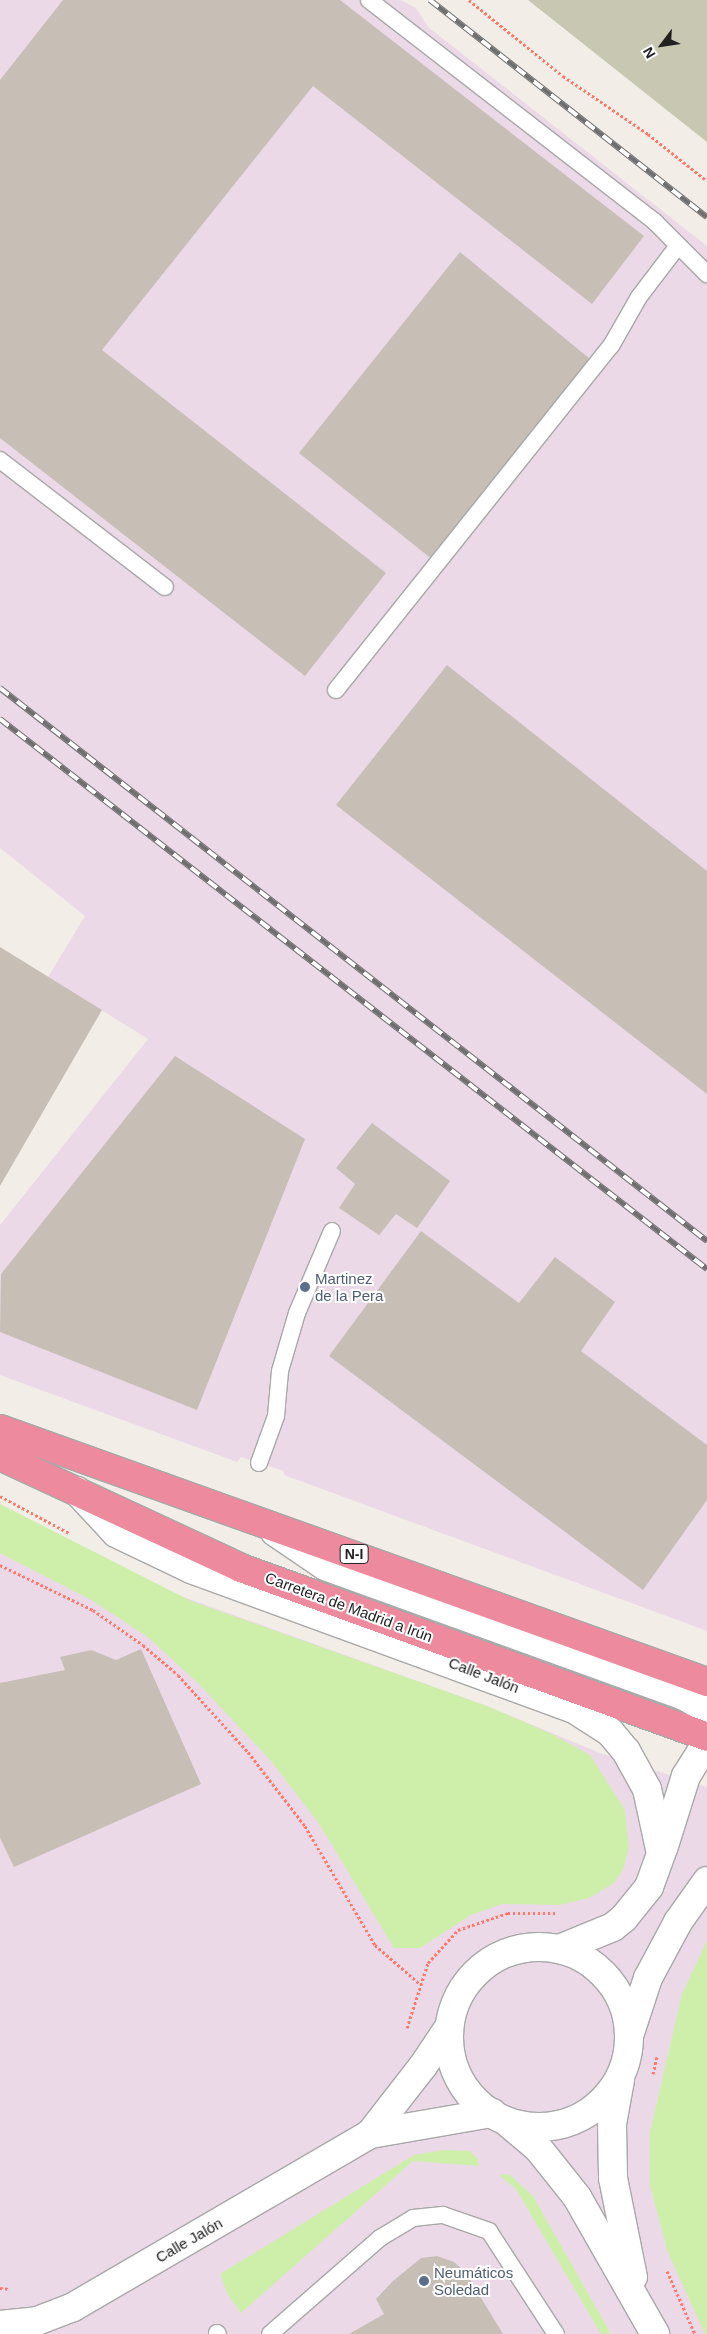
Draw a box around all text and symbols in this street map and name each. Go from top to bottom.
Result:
north arrow [637,20,687,70]
text: N [640,44,659,61]
place label: Martinez de la Pera [315,1269,383,1304]
marker: Martinez de la Pera [299,1281,311,1293]
road number: N-I [339,1542,369,1566]
street label: Carretera de Madrid a Irún [263,1568,435,1646]
street label: Calle Jalón [446,1653,522,1697]
street label: Calle Jalón [152,2214,226,2266]
place label: Neumáticos Soledad [434,2263,513,2298]
marker: Neumáticos Soledad [418,2275,430,2287]

